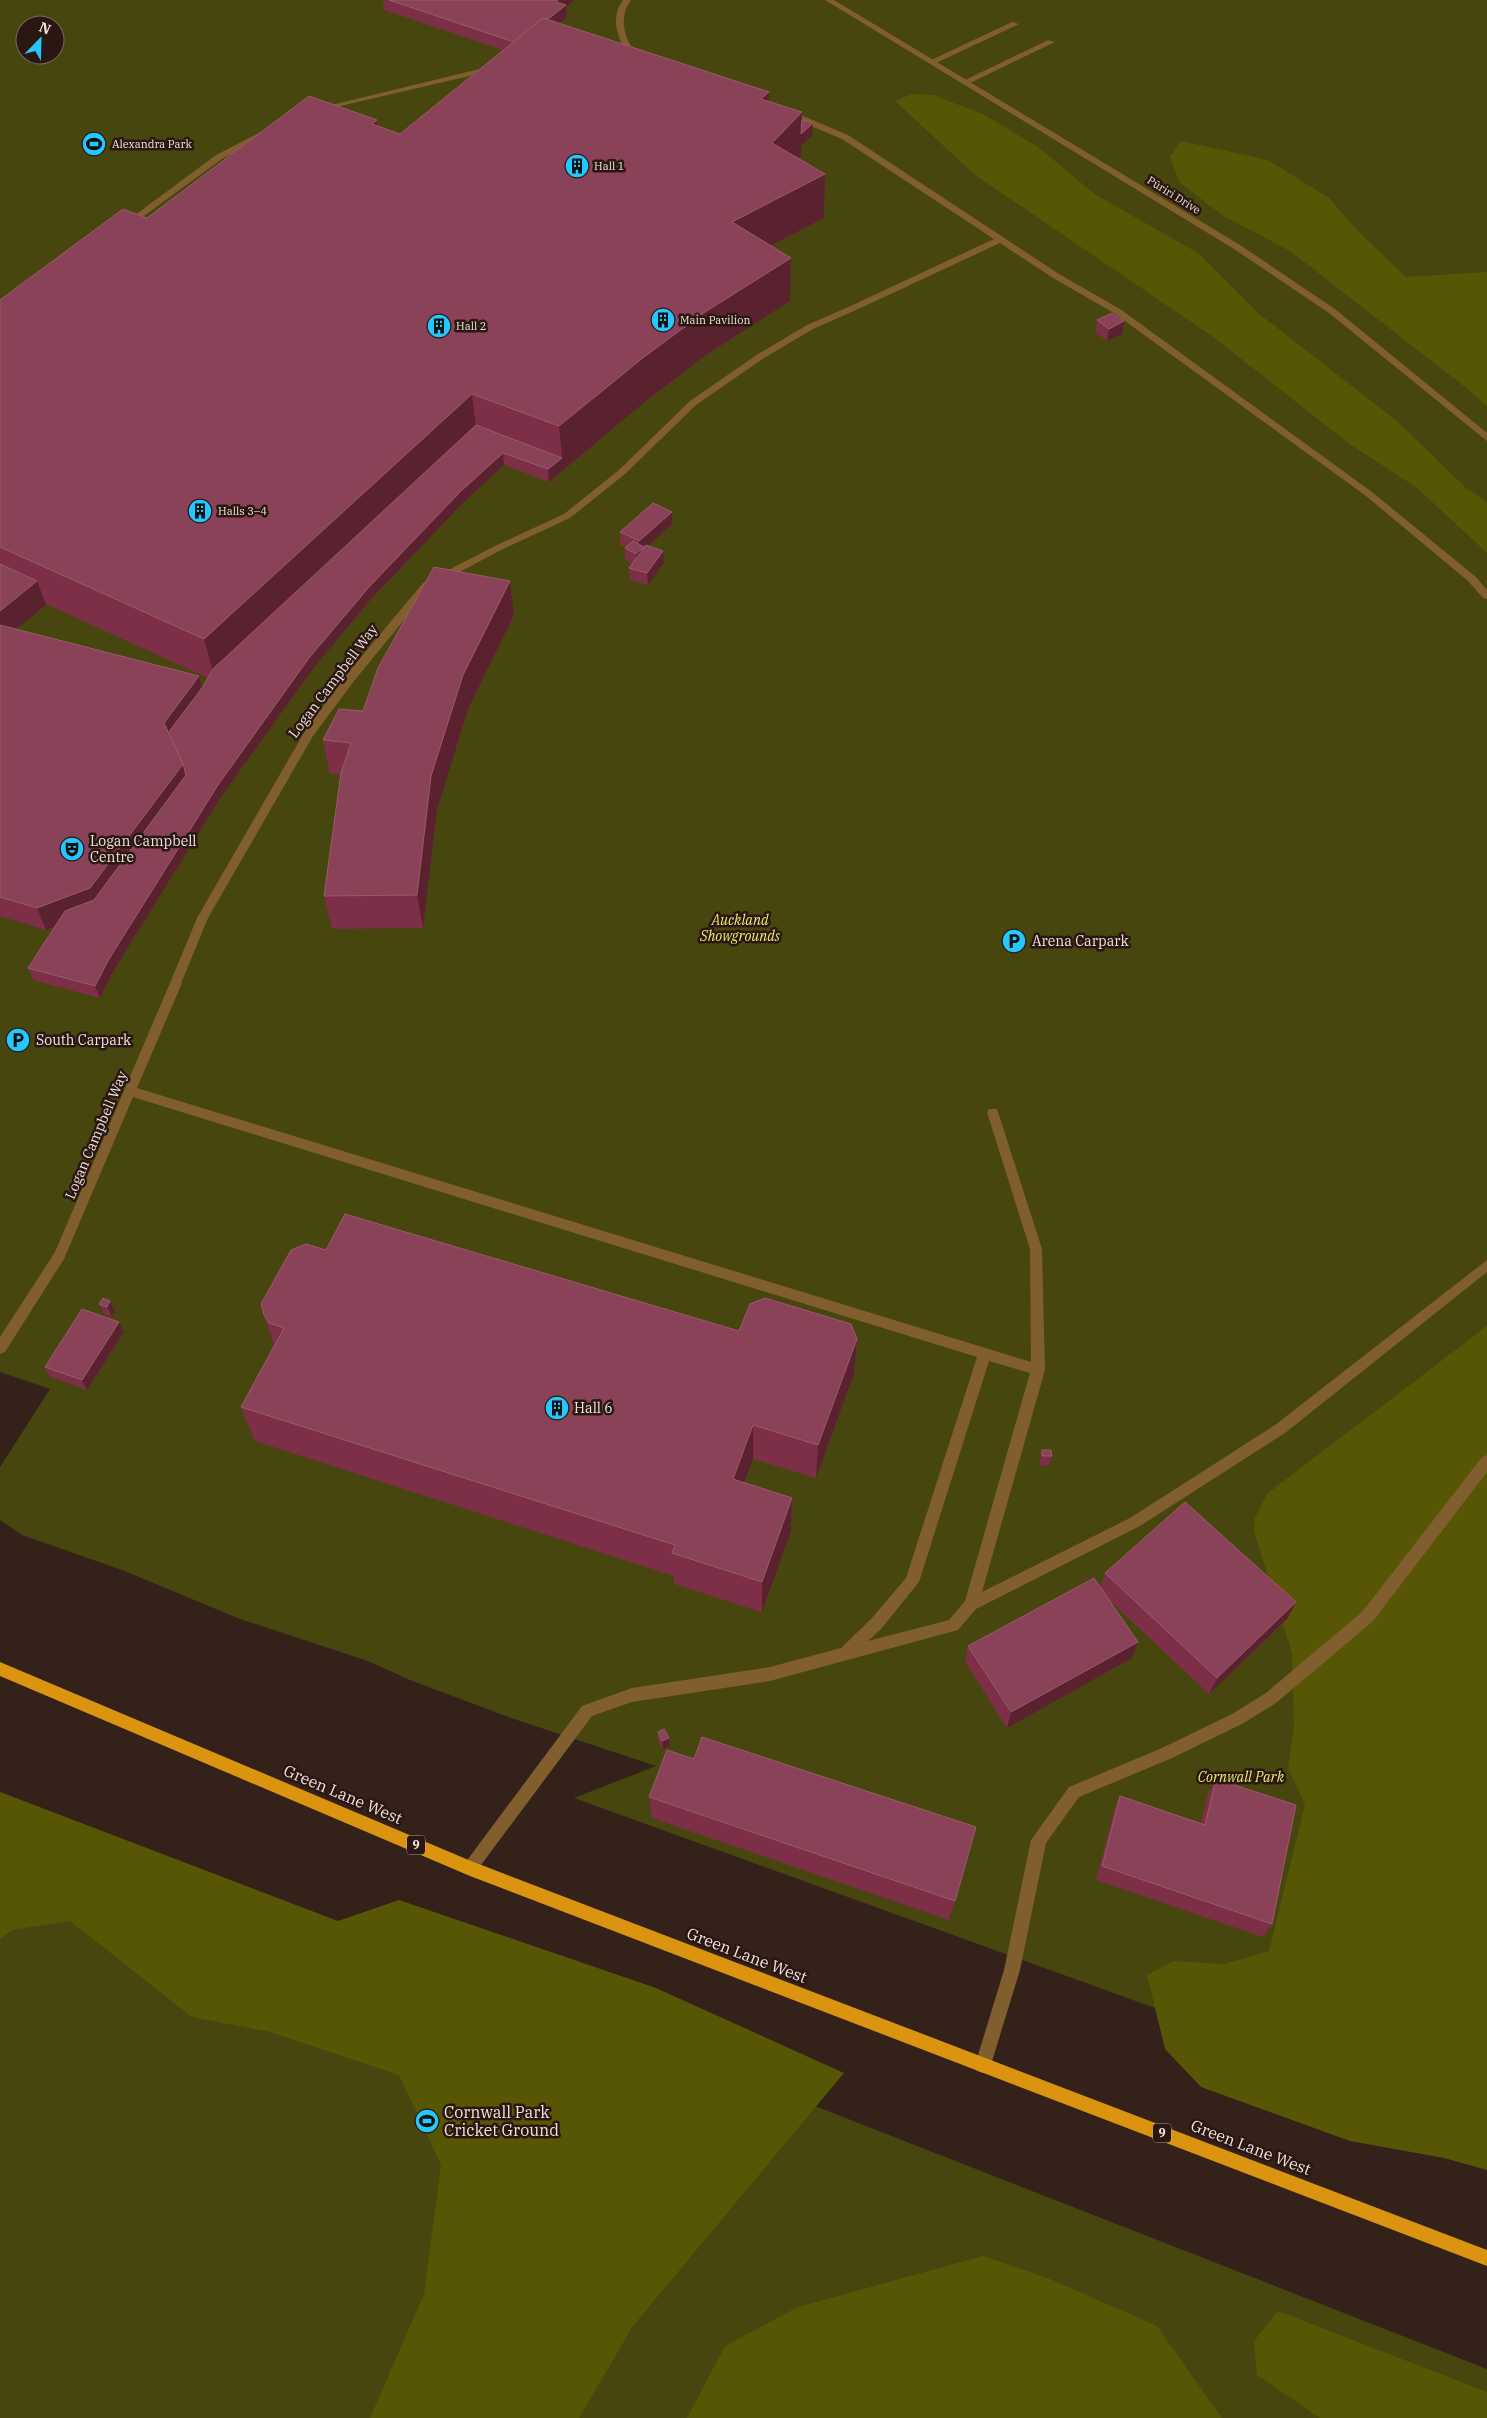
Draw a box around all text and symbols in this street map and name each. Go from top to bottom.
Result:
north arrow [15,15,65,65]
text: N [36,18,54,38]
sports icon: Alexandra Park [81,131,107,157]
place label: Alexandra Park [112,137,192,151]
building icon: Hall 1 [564,153,590,179]
place label: Hall 1 [594,159,624,173]
street label: Pūriri Drive [1145,173,1204,217]
building icon: Main Pavilion [650,307,676,333]
building icon: Hall 2 [426,313,452,339]
place label: Main Pavilion [680,313,751,327]
place label: Hall 2 [456,319,486,333]
building icon: Halls 3–4 [187,498,213,524]
place label: Halls 3–4 [218,504,267,518]
street label: Logan Campbell Way [284,620,382,741]
place label: Logan Campbell Centre [90,832,197,866]
theatre icon: Logan Campbell Centre [59,836,85,862]
park label: Auckland Showgrounds [699,911,781,945]
parking icon: Arena Carpark [1001,928,1027,954]
place label: Arena Carpark [1032,932,1130,950]
parking icon: South Carpark [5,1027,31,1053]
place label: South Carpark [36,1031,132,1049]
street label: Logan Campbell Way [61,1068,131,1202]
building icon: Hall 6 [544,1395,570,1421]
place label: Hall 6 [574,1399,613,1417]
street label: Green Lane West [281,1760,406,1828]
park label: Cornwall Park [1198,1768,1285,1786]
road number: 9 [407,1836,425,1854]
street label: Green Lane West [684,1923,810,1987]
place label: Cornwall Park Cricket Ground [444,2102,559,2140]
sports icon: Cornwall Park Cricket Ground [414,2108,440,2134]
street label: Green Lane West [1188,2115,1314,2179]
road number: 9 [1153,2124,1171,2142]

